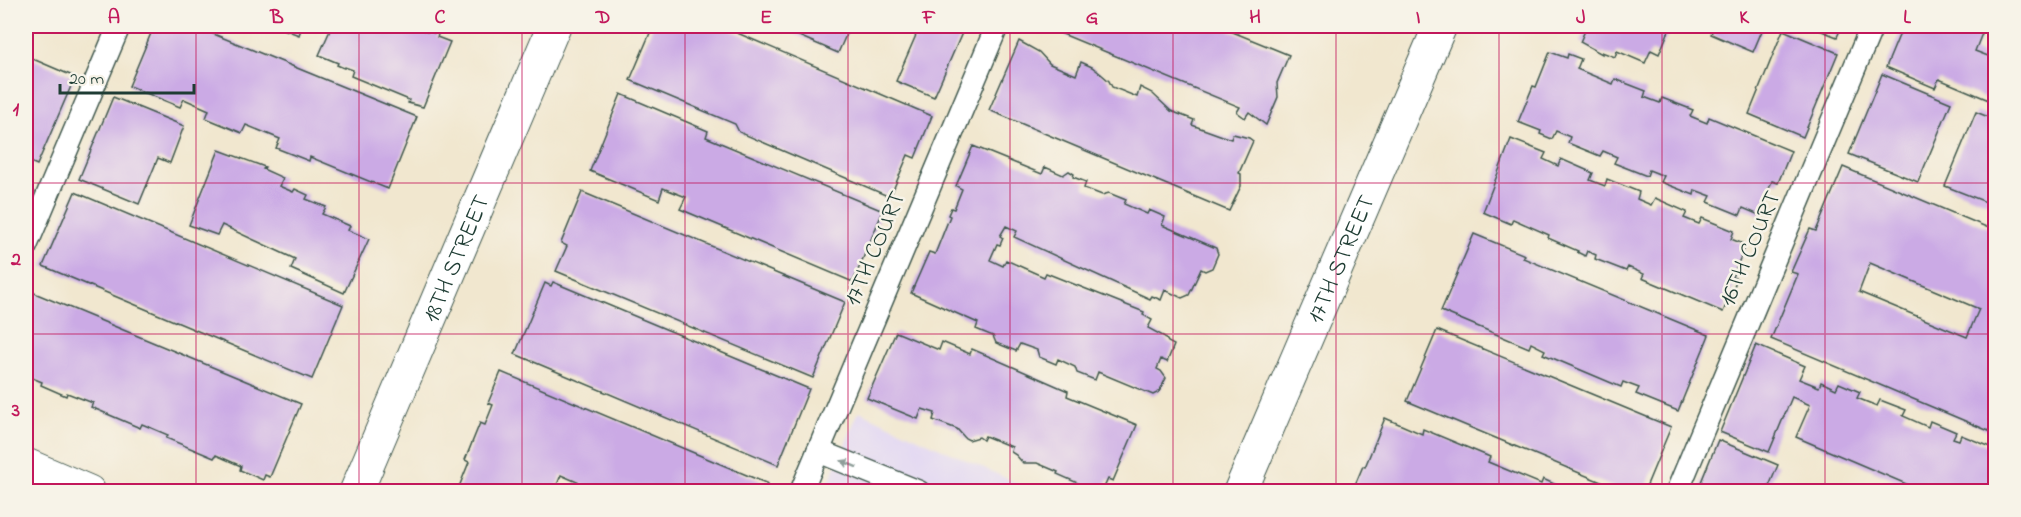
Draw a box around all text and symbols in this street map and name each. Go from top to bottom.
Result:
text: A [108,4,120,33]
text: B [269,4,284,33]
text: C [435,4,446,33]
text: D [595,4,610,33]
text: E [760,4,772,33]
text: F [922,4,936,33]
text: G [1086,4,1099,33]
text: H [1249,4,1261,33]
text: I [1416,4,1421,33]
text: J [1576,4,1586,33]
text: K [1739,4,1750,33]
text: L [1903,4,1911,33]
scale bar [60,57,194,95]
text: 20 m [69,67,104,93]
text: 1 [13,96,20,125]
street label: 17TH COURT [836,186,916,312]
street label: 16TH COURT [1711,186,1791,312]
street label: 18TH STREET [415,190,500,328]
street label: 17TH STREET [1299,190,1386,329]
text: 2 [10,246,21,275]
text: 3 [11,397,20,426]
one-way arrow [840,459,858,468]

